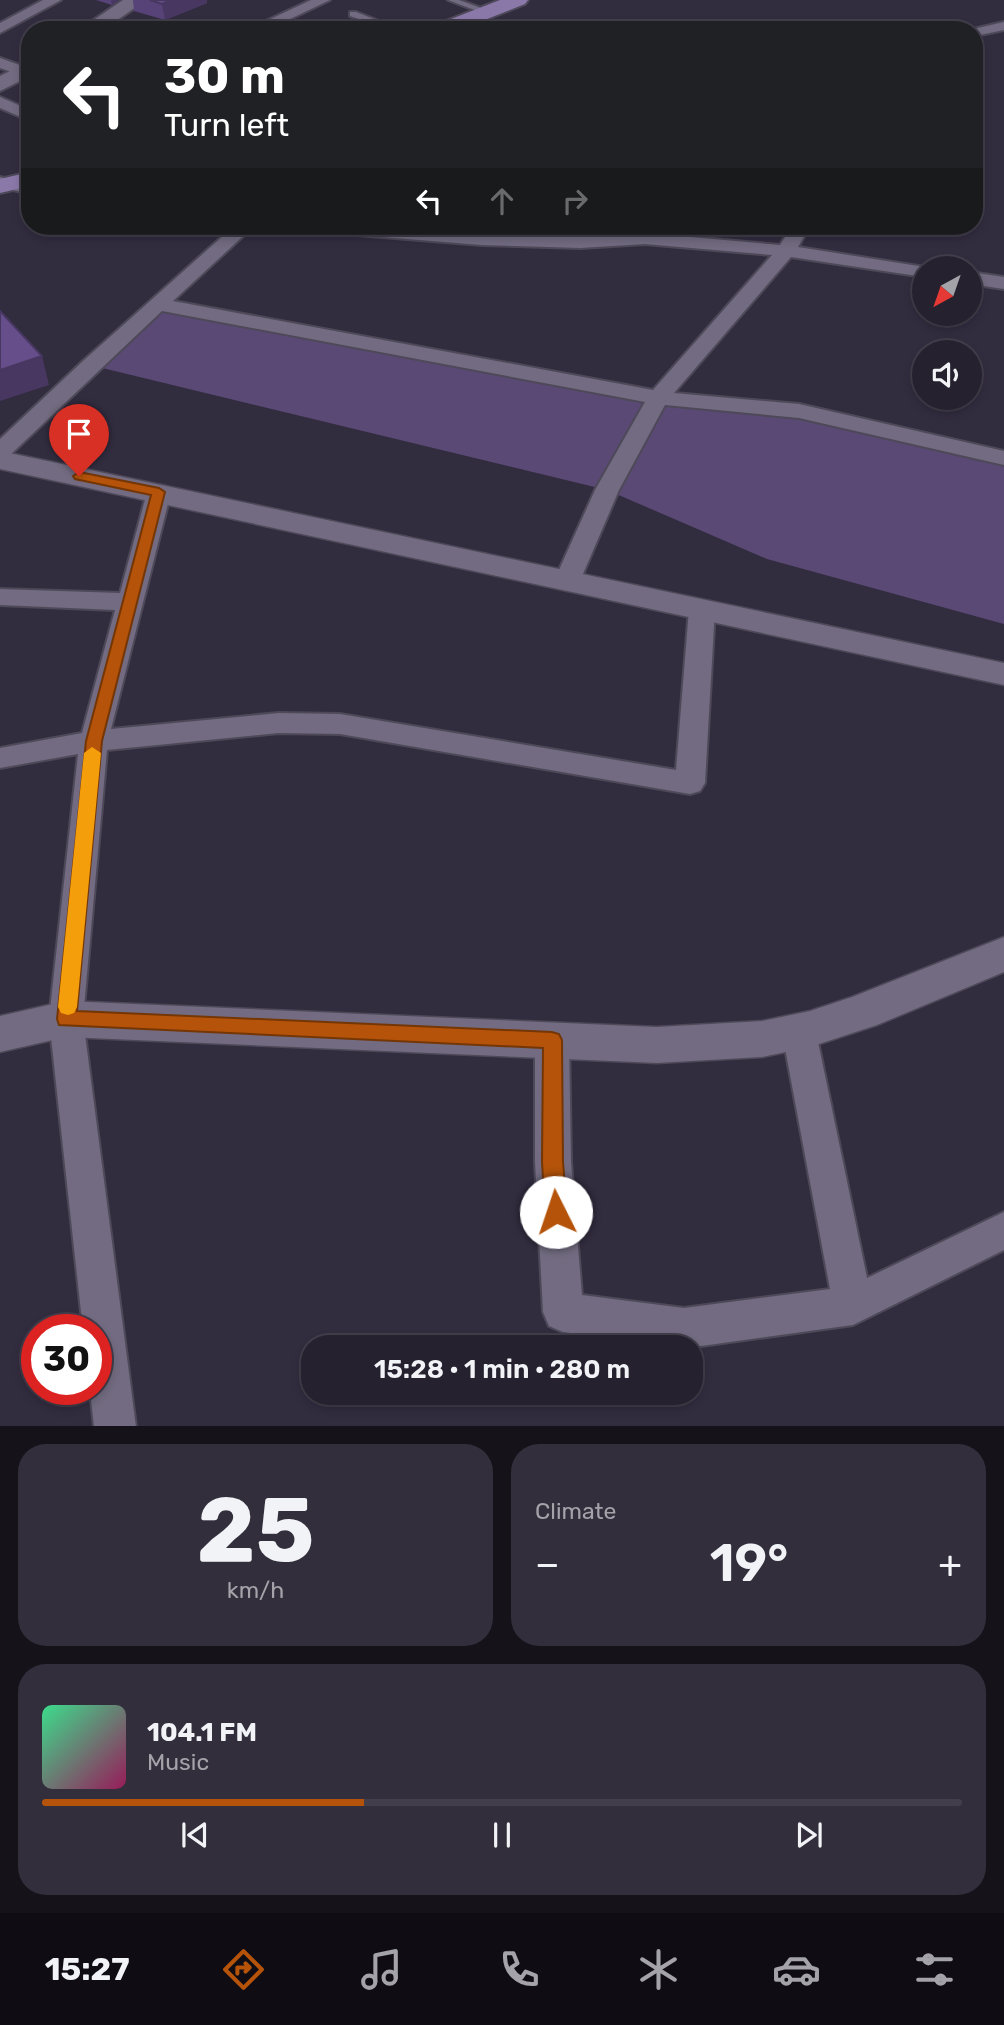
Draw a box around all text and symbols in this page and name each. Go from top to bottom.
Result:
text: 30 m [164,47,285,105]
icon: left [49,49,140,140]
text: Turn left [164,106,289,144]
icon: left [410,182,448,220]
icon: ahead [483,182,521,220]
icon: right [556,182,594,220]
north arrow [912,256,982,326]
map controls [912,256,982,410]
button: sound [912,340,982,410]
pin [49,404,109,476]
icon: arrive [60,415,98,453]
position arrow [519,1175,593,1249]
speed limit sign: 30 [21,1314,112,1405]
text: 15:28 · 1 min · 280 m [374,1354,630,1385]
text: 25 [197,1476,314,1584]
text: Climate [535,1497,616,1525]
text: 19° [710,1532,788,1594]
text: − [535,1541,560,1587]
text: + [938,1541,962,1587]
text: km/h [227,1576,284,1604]
text: 104.1 FM [147,1717,257,1748]
text: Music [147,1748,209,1776]
icon: previous [176,1816,214,1854]
icon: pause [483,1816,521,1854]
icon: next [790,1816,828,1854]
icon: directions [219,1945,268,1994]
icon: music [357,1945,406,1994]
icon: phone [495,1945,544,1994]
icon: climate [634,1945,683,1994]
icon: car [772,1945,821,1994]
icon: filters [910,1945,959,1994]
text: 15:27 [45,1950,130,1988]

